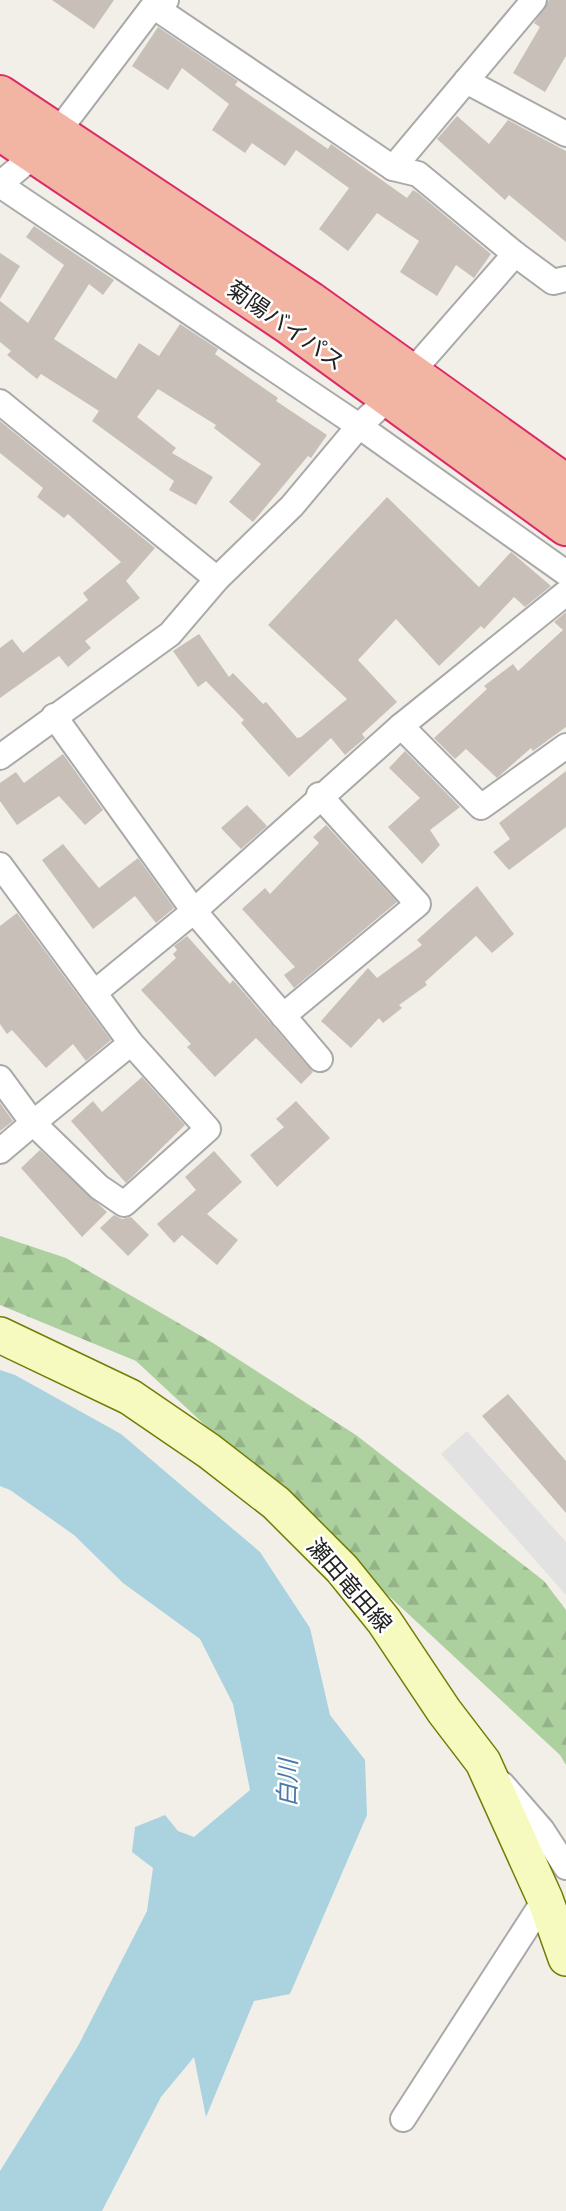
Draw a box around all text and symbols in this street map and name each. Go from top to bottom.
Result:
street label: 菊陽バイパス [221,273,351,377]
street label: 瀬田竜田線 [301,1531,399,1639]
water label: 白川 [271,1756,303,1807]

